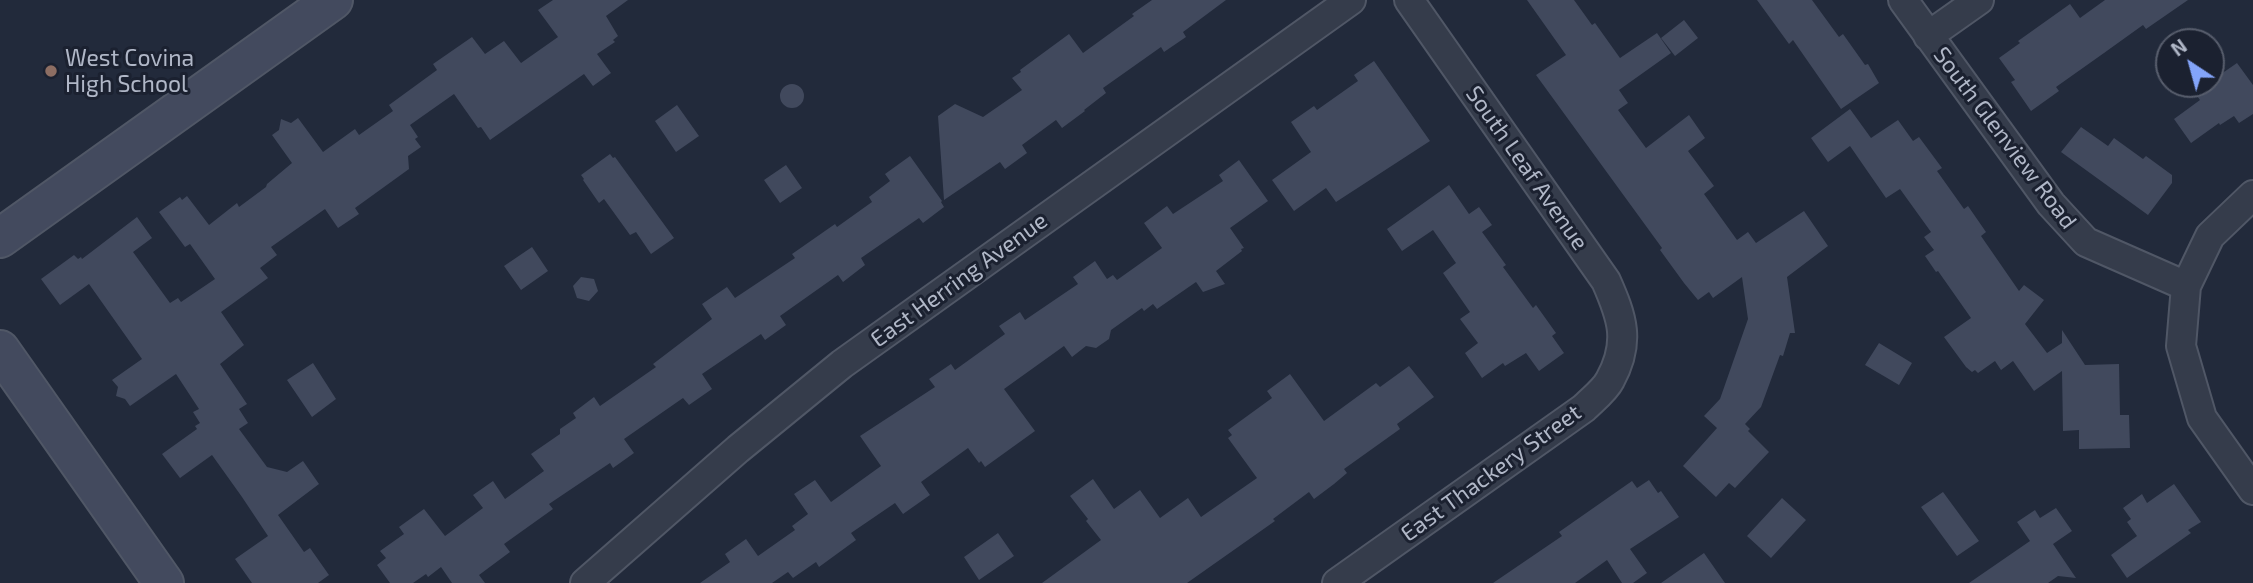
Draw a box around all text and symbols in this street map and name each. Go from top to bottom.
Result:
north arrow [2155,28,2225,98]
text: N [2166,34,2191,61]
street label: South Glenview Road [1928,42,2082,234]
place label: West Covina High School [65,44,194,98]
marker: West Covina High School [43,63,59,79]
street label: South Leaf Avenue [1460,81,1594,255]
street label: East Herring Avenue [865,207,1053,353]
street label: East Thackery Street [1396,398,1586,548]

